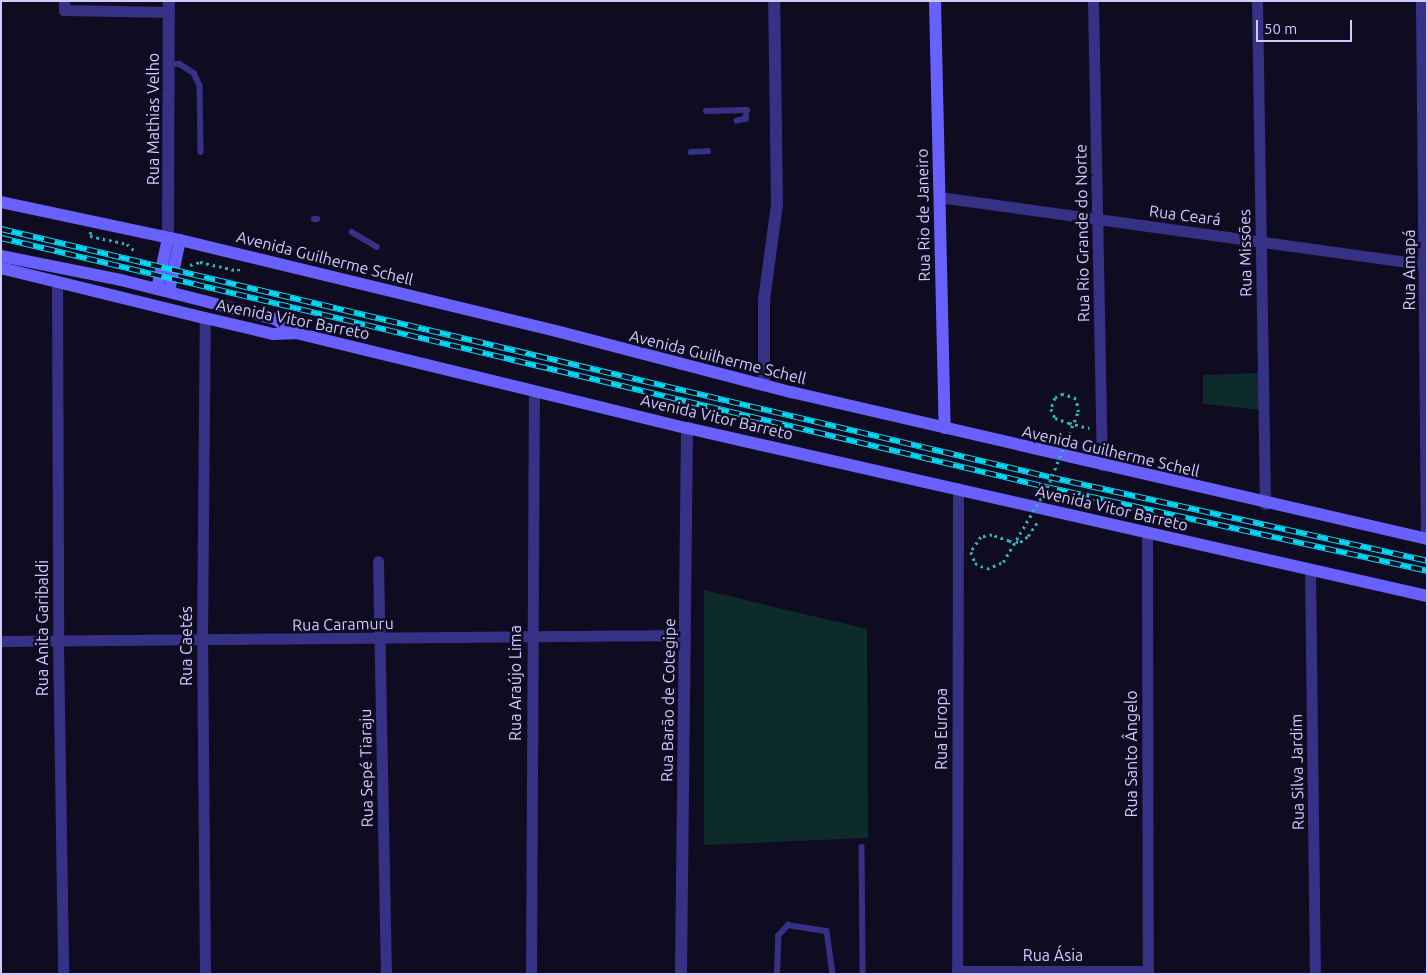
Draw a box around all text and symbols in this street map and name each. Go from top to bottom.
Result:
scale bar [1258,10,1354,42]
text: 50 m [1264,20,1297,37]
street label: Rua Mathias Velho [143,53,163,185]
street label: Rua Rio Grande do Norte [1071,144,1093,322]
street label: Rua Rio de Janeiro [912,148,934,282]
street label: Rua Ceará [1148,201,1222,229]
street label: Rua Missões [1235,209,1255,297]
street label: Avenida Guilherme Schell [235,227,415,289]
street label: Rua Amapá [1399,229,1419,311]
street label: Avenida Vitor Barreto [215,295,371,343]
street label: Avenida Guilherme Schell [628,326,808,388]
street label: Avenida Vitor Barreto [639,390,795,444]
street label: Avenida Guilherme Schell [1020,421,1202,481]
street label: Avenida Vitor Barreto [1034,481,1190,535]
street label: Rua Anita Garibaldi [32,560,52,696]
street label: Rua Caetés [176,606,196,686]
street label: Rua Caramuru [292,614,394,634]
street label: Rua Barão de Cotegipe [657,618,679,782]
street label: Rua Araújo Lima [505,625,525,741]
street label: Rua Europa [931,688,951,770]
street label: Rua Santo Ângelo [1121,690,1141,818]
street label: Rua Sepé Tiaraju [355,708,377,828]
street label: Rua Silva Jardim [1286,714,1308,830]
street label: Rua Ásia [1023,945,1083,965]

